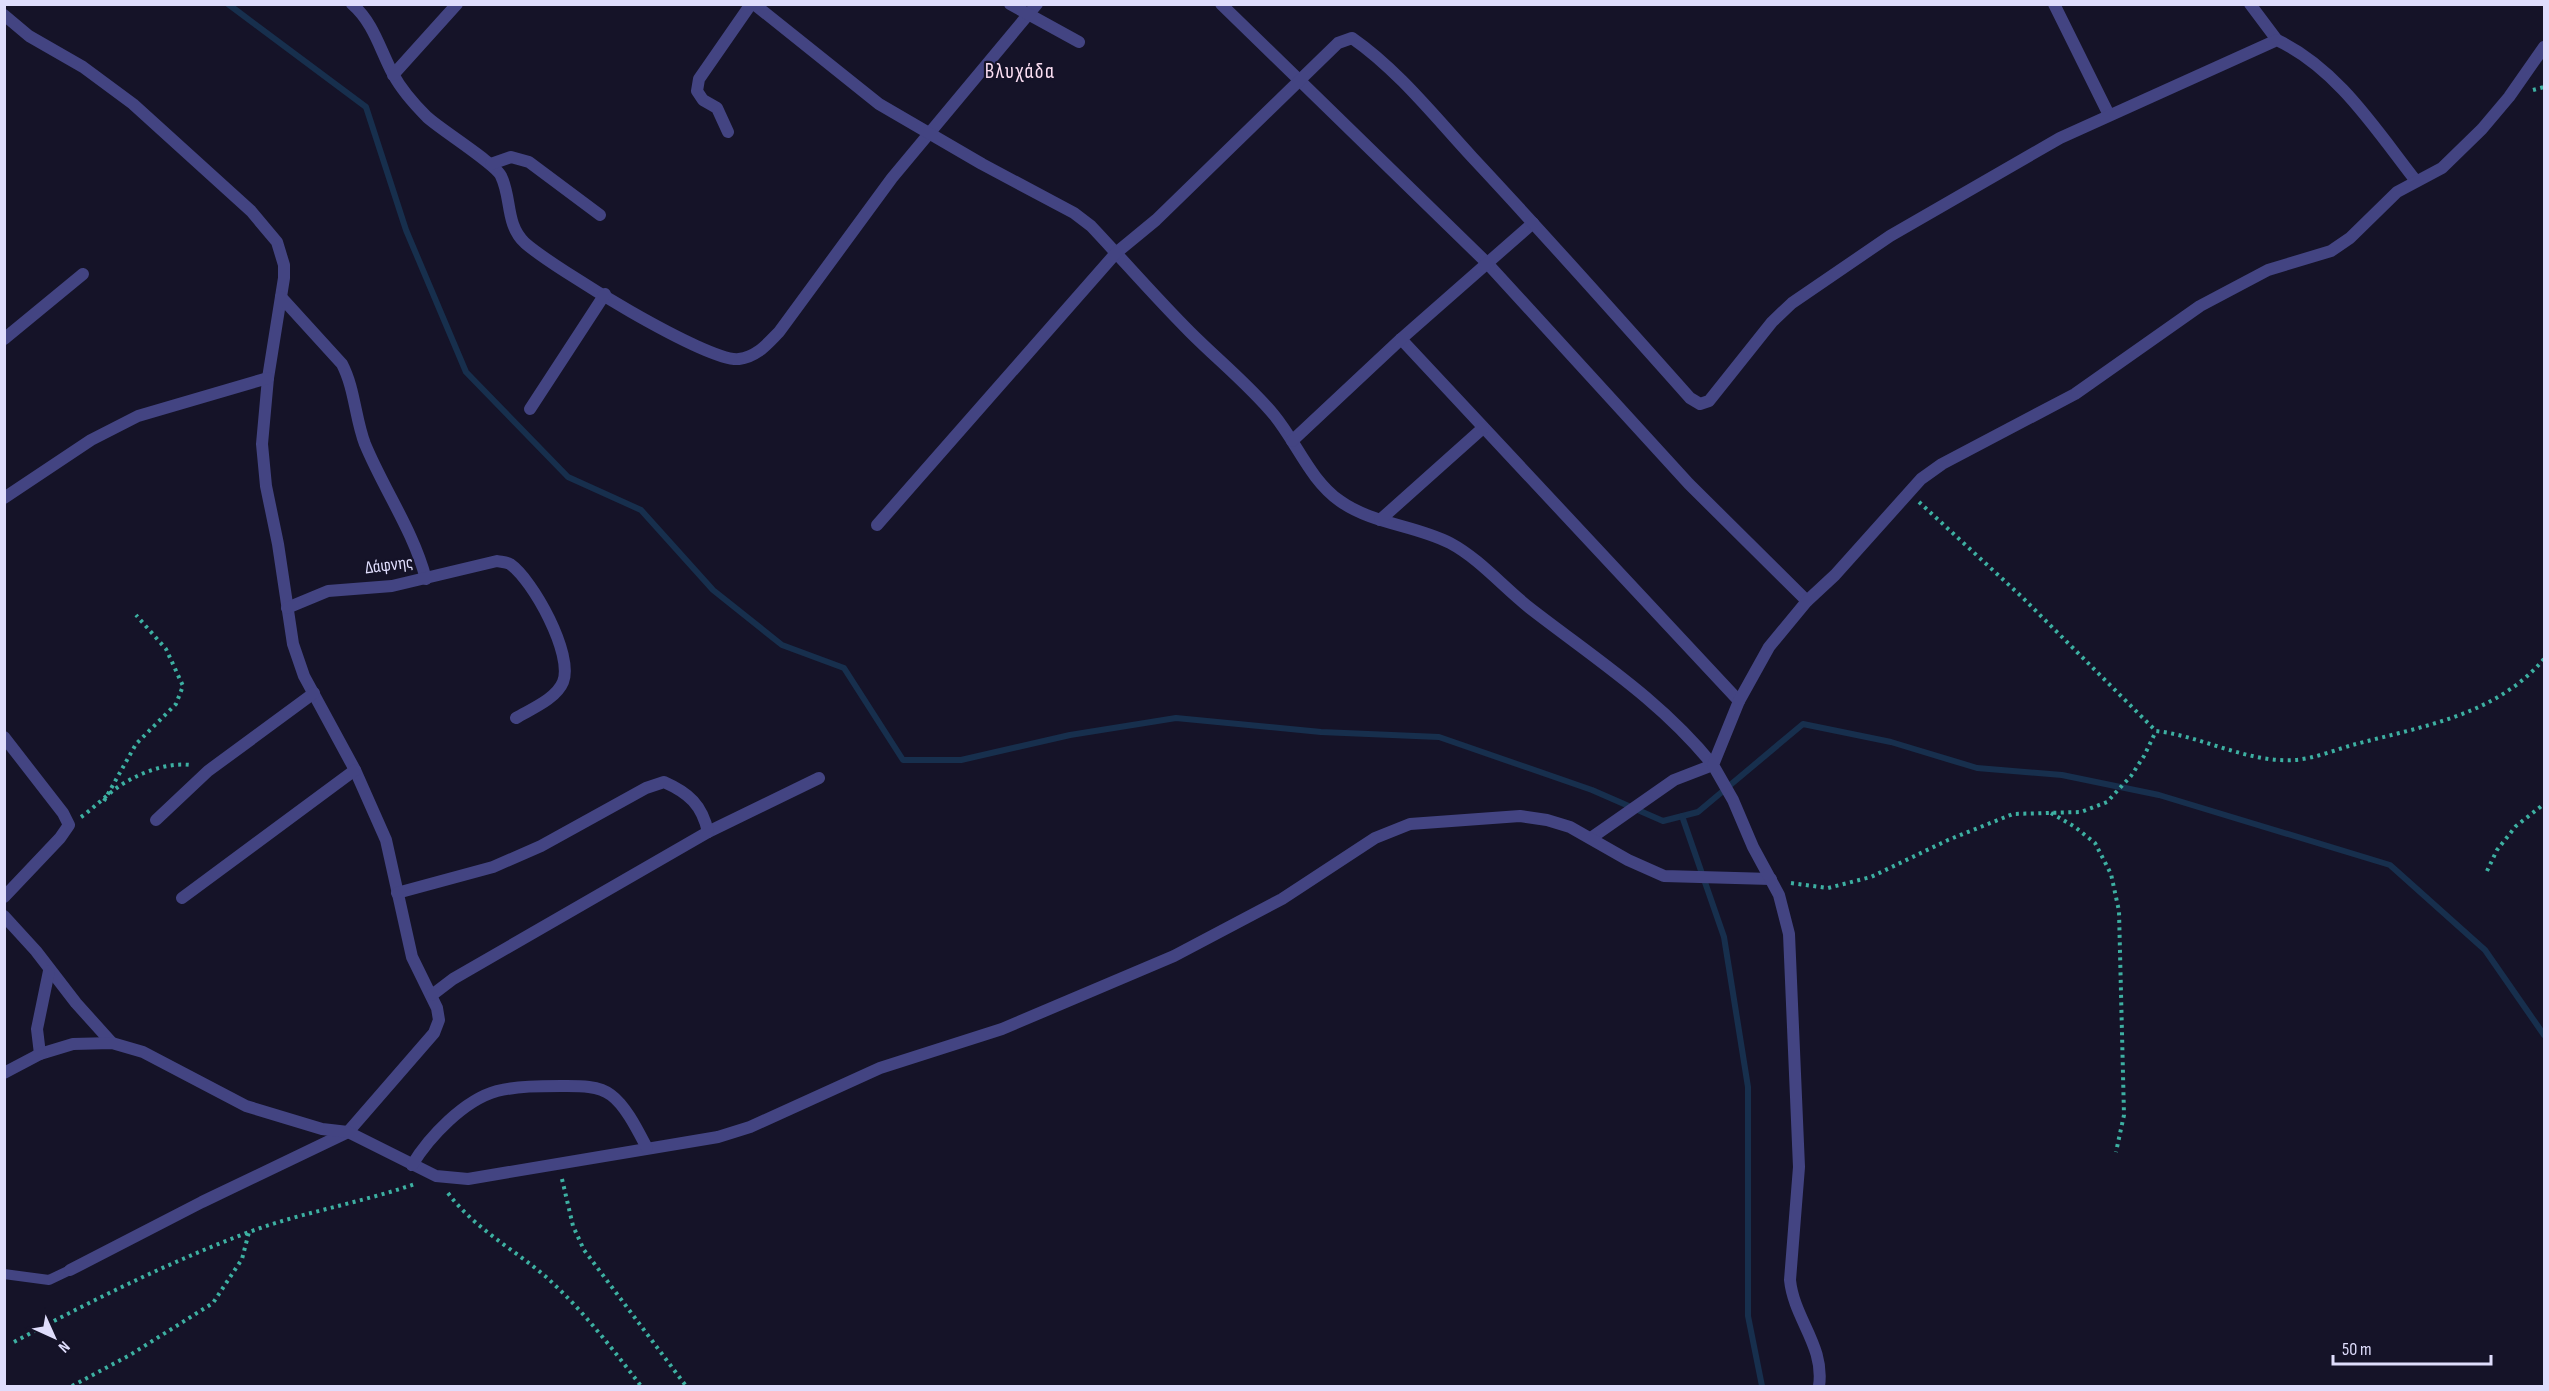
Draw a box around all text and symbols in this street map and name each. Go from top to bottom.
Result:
district label: Βλυχάδα [985,59,1055,84]
street label: Δάφνης [364,552,414,578]
north arrow [24,1307,84,1367]
scale bar [2333,1328,2490,1366]
text: N [54,1337,73,1356]
text: 50 m [2342,1339,2372,1360]

